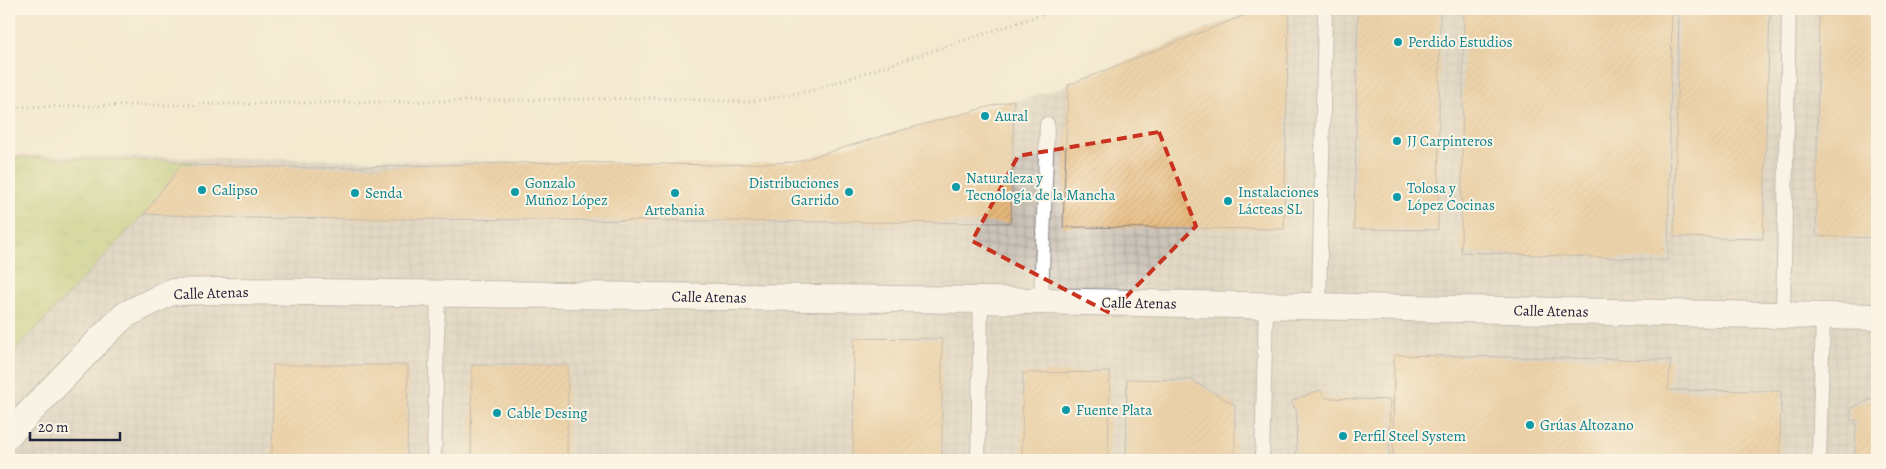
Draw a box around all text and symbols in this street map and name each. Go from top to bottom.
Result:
place label: Perdido Estudios [1408,32,1512,52]
marker: Perdido Estudios [1392,36,1404,48]
place label: Aural [994,106,1028,126]
marker: Aural [979,110,991,122]
place label: JJ Carpinteros [1407,131,1493,151]
marker: JJ Carpinteros [1391,135,1403,147]
place label: Naturaleza y Tecnología de la Mancha [966,168,1115,205]
place label: Gonzalo Muñoz López [525,173,608,210]
place label: Distribuciones Garrido [749,173,839,210]
place label: Tolosa y López Cocinas [1407,178,1495,215]
place label: Calipso [212,180,258,200]
marker: Naturaleza y Tecnología de la Mancha [950,181,962,193]
place label: Instalaciones Lácteas SL [1238,182,1319,219]
place label: Senda [365,183,403,203]
marker: Calipso [196,184,208,196]
marker: Gonzalo Muñoz López [509,186,521,198]
marker: Distribuciones Garrido [843,186,855,198]
marker: Senda [349,187,361,199]
marker: Artebania [669,187,681,199]
marker: Tolosa y López Cocinas [1391,191,1403,203]
marker: Instalaciones Lácteas SL [1222,195,1234,207]
place label: Artebania [644,200,705,220]
street label: Calle Atenas [173,282,249,304]
street label: Calle Atenas [671,286,747,308]
street label: Calle Atenas [1101,292,1177,314]
street label: Calle Atenas [1513,300,1589,322]
place label: Fuente Plata [1076,400,1152,420]
place label: Cable Desing [507,403,588,423]
marker: Fuente Plata [1060,404,1072,416]
marker: Cable Desing [491,407,503,419]
scale bar [30,409,120,441]
place label: Grúas Altozano [1540,415,1634,435]
text: 20 m [38,417,69,437]
marker: Grúas Altozano [1524,419,1536,431]
place label: Perfil Steel System [1353,426,1467,446]
marker: Perfil Steel System [1337,430,1349,442]

